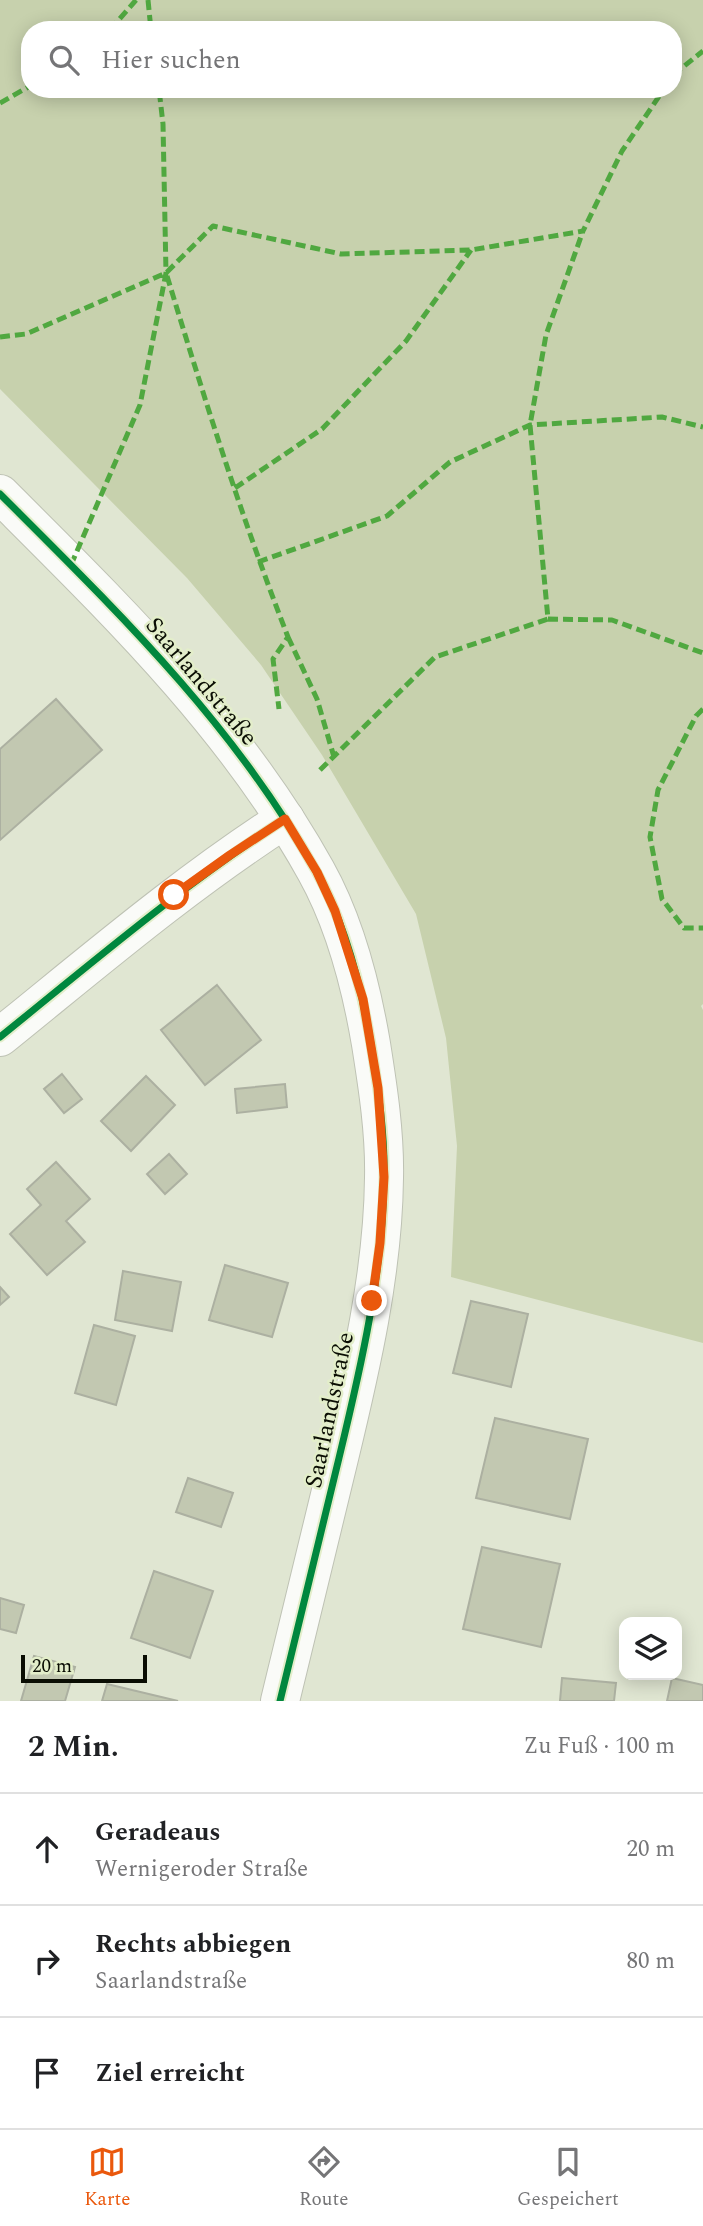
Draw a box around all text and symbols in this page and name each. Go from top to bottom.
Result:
search box [21,21,682,98]
text: Hier suchen [101,40,241,80]
icon: search [45,41,83,79]
street label: Saarlandstraße [136,609,266,754]
route start [158,879,189,910]
route end [356,1285,387,1316]
street label: Saarlandstraße [296,1329,364,1492]
map controls [619,1617,682,1680]
button: layers [619,1617,682,1680]
scale bar [21,1652,147,1684]
text: 20 m [32,1652,72,1681]
text: 2 Min. [28,1724,119,1770]
text: Zu Fuß · 100 m [524,1729,675,1764]
text: Geradeaus [95,1812,221,1852]
icon: ahead [28,1830,66,1868]
text: 20 m [626,1832,675,1867]
text: Wernigeroder Straße [95,1852,308,1887]
text: Rechts abbiegen [95,1924,291,1964]
icon: right [28,1942,66,1980]
text: 80 m [626,1944,675,1979]
text: Saarlandstraße [95,1964,247,1999]
text: Ziel erreicht [95,2053,245,2093]
icon: arrive [28,2054,66,2092]
tab: Karte [84,2143,130,2214]
tab: Route [299,2143,348,2214]
tab: Gespeichert [517,2143,619,2214]

